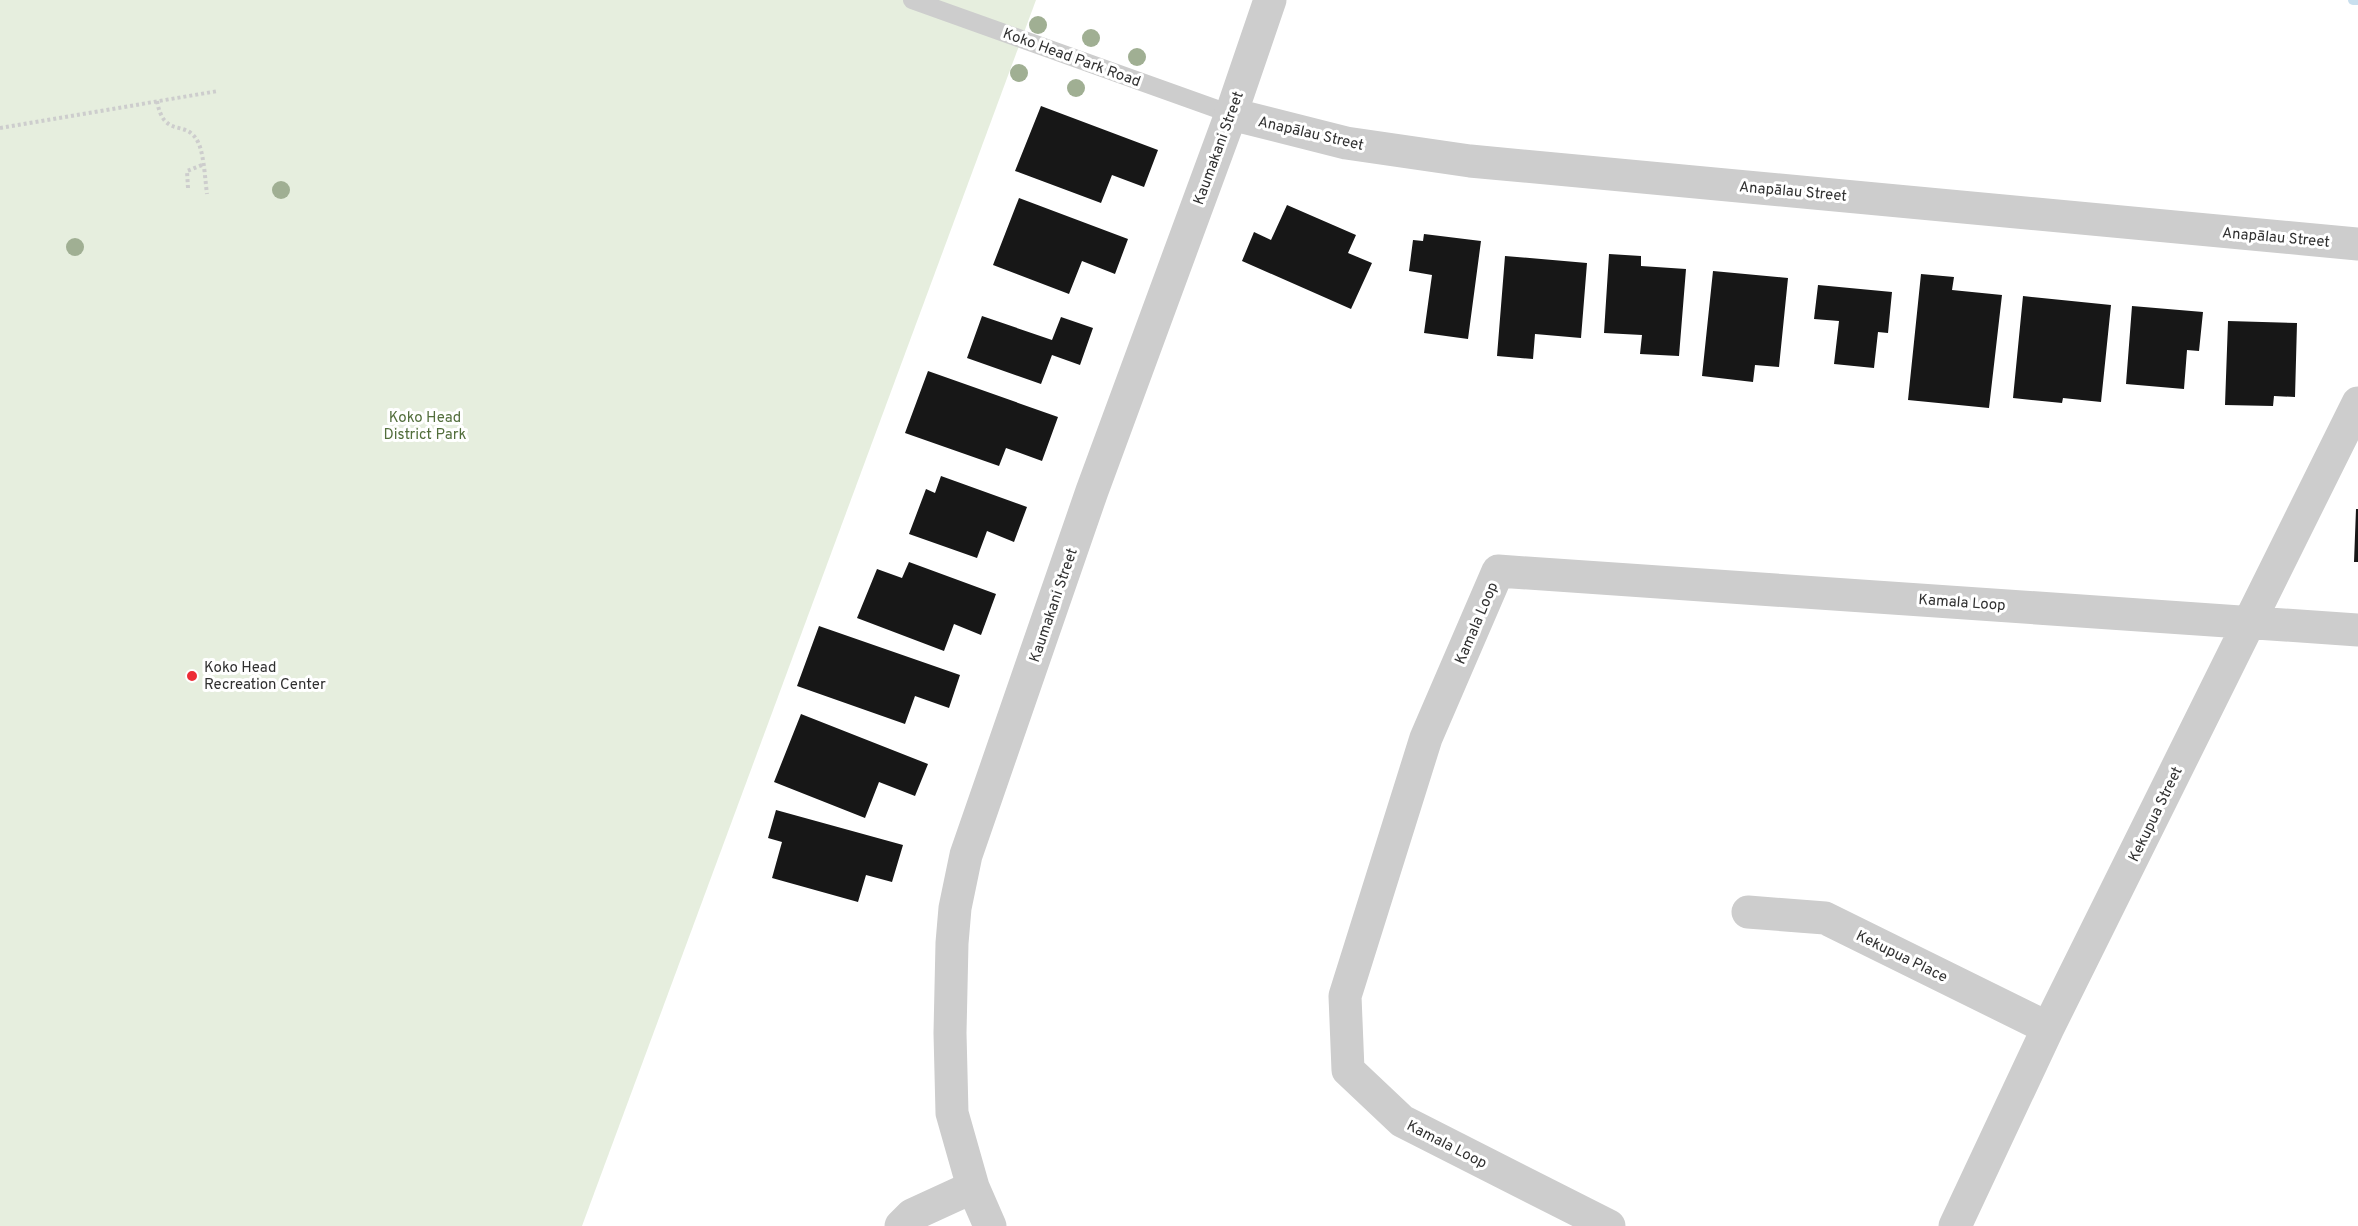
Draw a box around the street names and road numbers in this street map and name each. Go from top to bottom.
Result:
street label: Koko Head Park Road [1000,25,1143,92]
street label: Kaumakani Street [1190,89,1249,208]
street label: Anapālau Street [1256,113,1366,156]
street label: Anapālau Street [1738,178,1848,207]
street label: Anapālau Street [2221,224,2331,253]
street label: Kaumakani Street [1026,546,1083,665]
street label: Kamala Loop [1452,580,1503,668]
street label: Kamala Loop [1918,591,2006,616]
street label: Kekupua Street [2125,764,2188,865]
street label: Kekupua Place [1852,927,1950,988]
street label: Kamala Loop [1403,1117,1490,1174]

